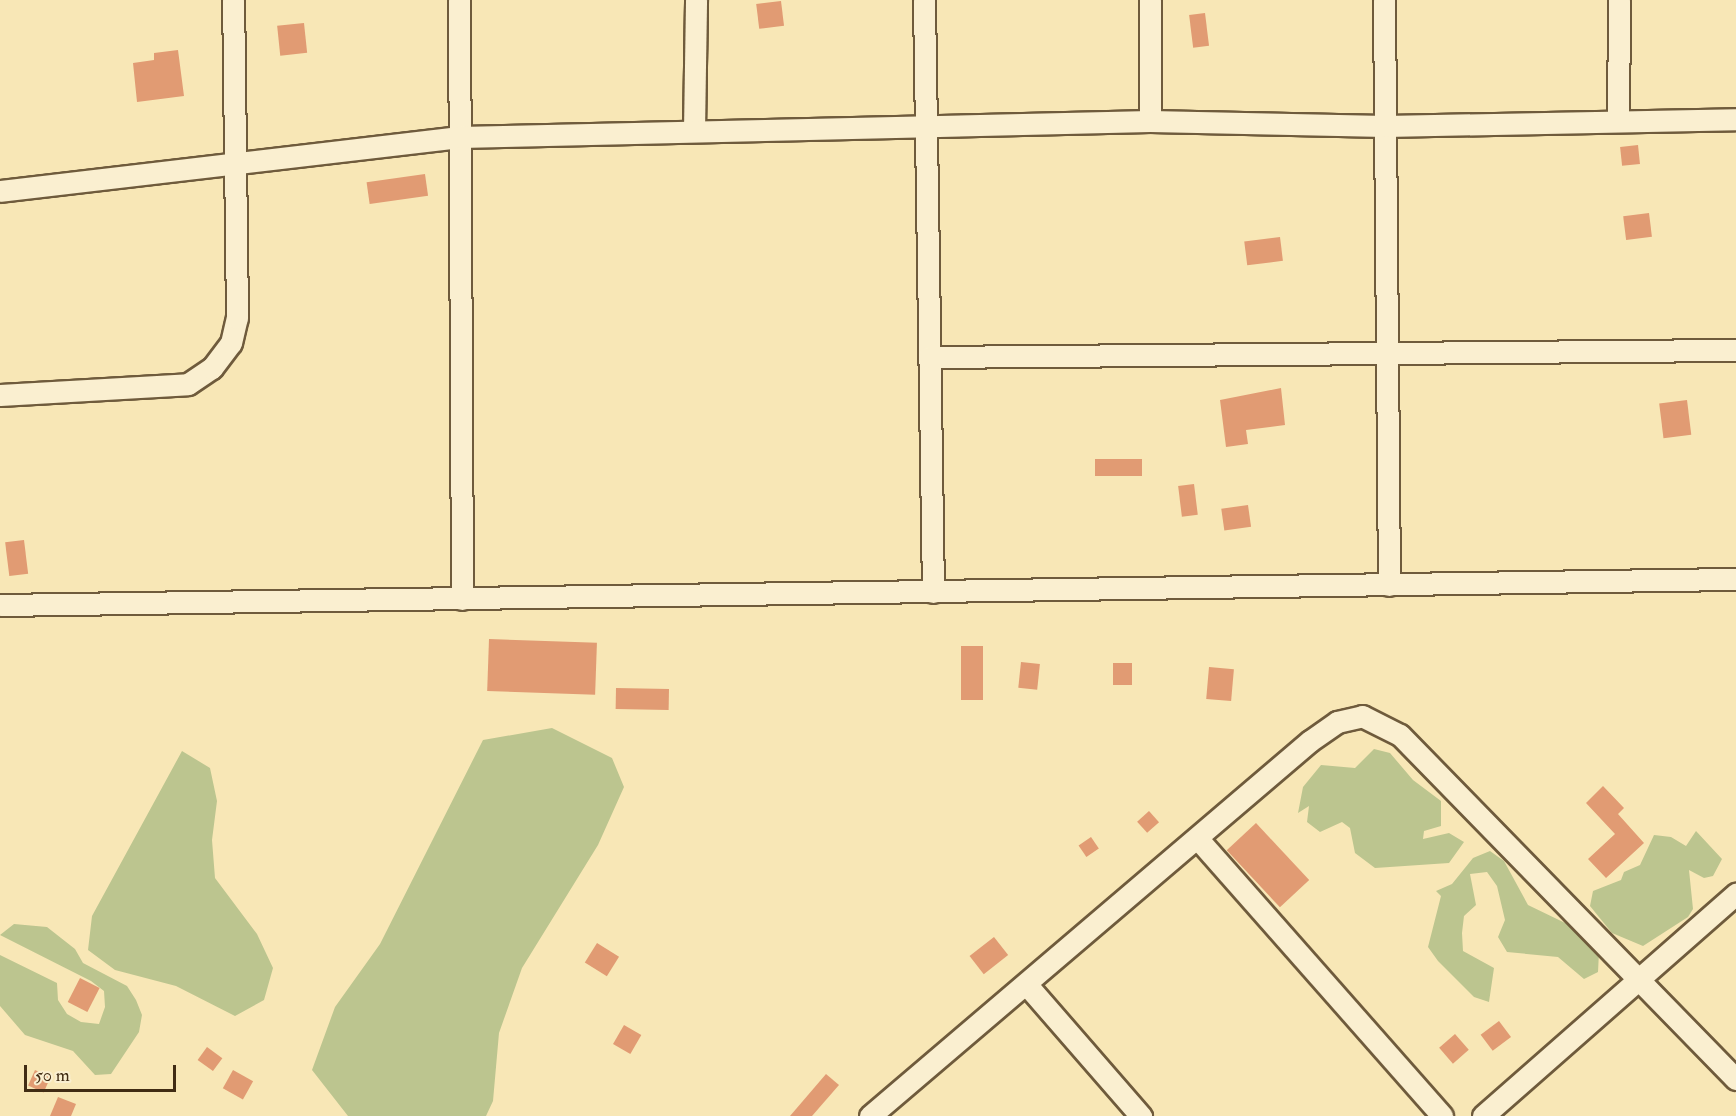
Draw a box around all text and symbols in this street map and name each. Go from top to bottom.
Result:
scale bar [27,1053,178,1091]
text: 50 m [35,1064,70,1087]

